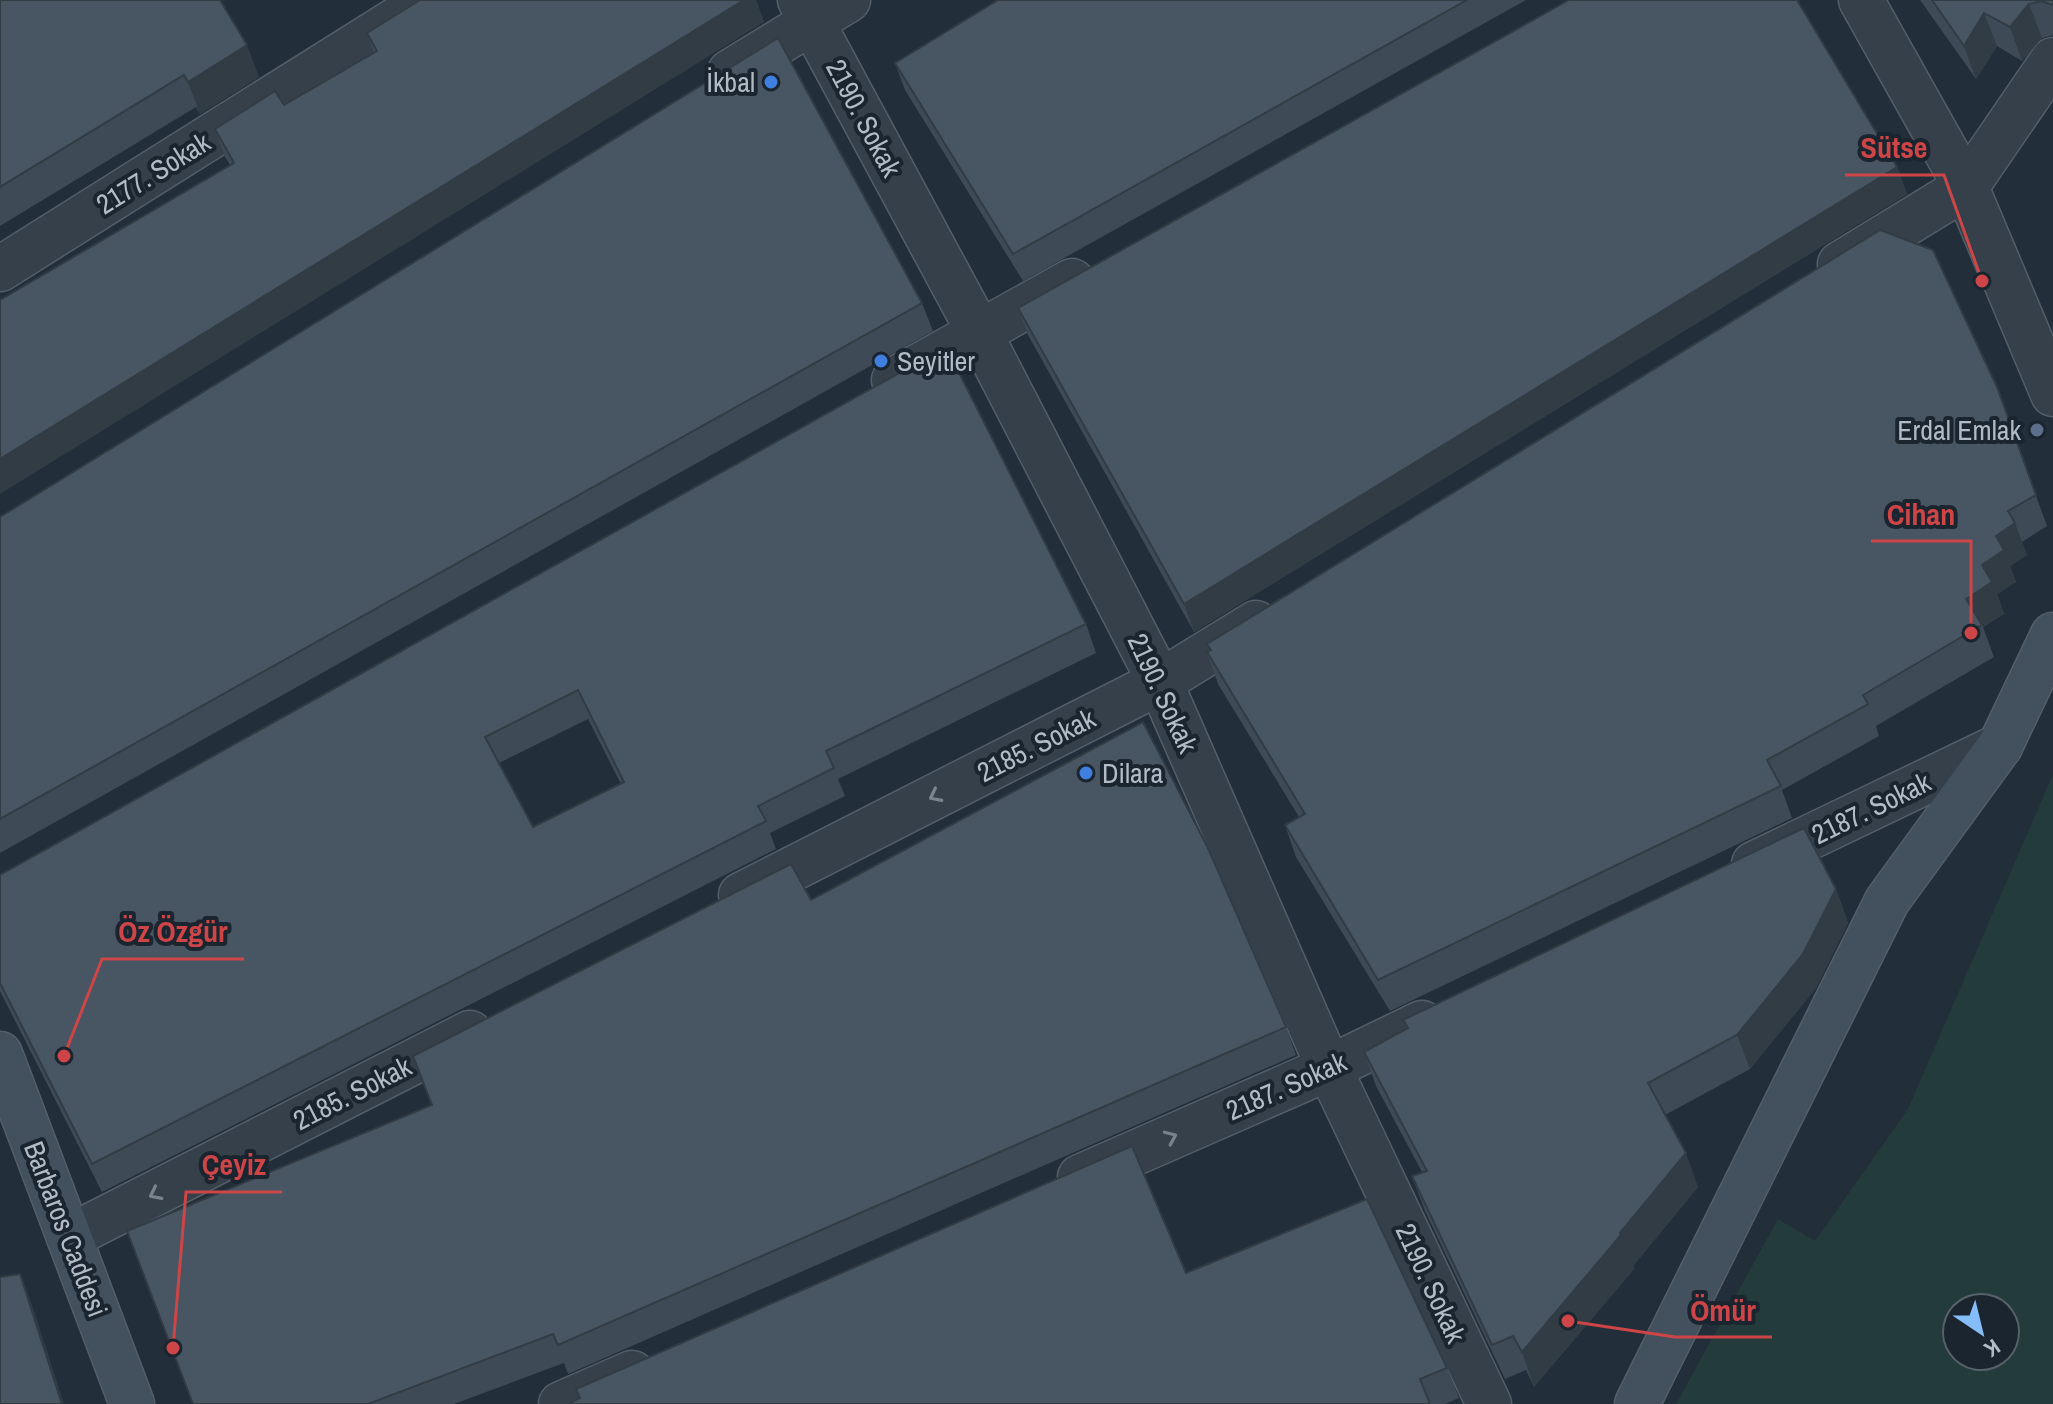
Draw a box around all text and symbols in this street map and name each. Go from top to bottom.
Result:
street label: 2190. Sokak [817,53,911,184]
place label: İkbal [707,63,755,101]
marker: İkbal [762,73,780,91]
callout: Sütse [1845,121,1944,175]
street label: 2177. Sokak [89,123,218,223]
text: Sütse [1861,127,1928,167]
place label: Seyitler [897,342,975,380]
marker: Seyitler [872,352,890,370]
place label: Erdal Emlak [1897,411,2022,449]
marker: Erdal Emlak [2028,421,2046,439]
callout: Cihan [1871,487,1971,541]
text: Cihan [1887,494,1955,534]
street label: 2190. Sokak [1119,627,1207,759]
street label: 2185. Sokak [971,699,1102,791]
place label: Dilara [1102,754,1163,792]
street label: 2187. Sokak [1805,763,1937,853]
marker: Dilara [1077,764,1095,782]
one-way arrow [929,786,944,802]
callout: Öz Özgür [102,905,244,959]
text: Öz Özgür [118,911,228,951]
street label: 2187. Sokak [1220,1042,1353,1129]
street label: 2185. Sokak [287,1047,418,1139]
one-way arrow [1163,1131,1177,1147]
street label: Barbaros Caddesi [15,1136,117,1322]
callout: Çeyiz [186,1138,282,1192]
text: Çeyiz [202,1144,266,1184]
one-way arrow [148,1184,163,1199]
street label: 2190. Sokak [1387,1217,1475,1349]
callout: Ömür [1675,1283,1772,1337]
text: Ömür [1690,1290,1756,1330]
north arrow [1941,1292,2021,1372]
text: K [1979,1332,2006,1364]

